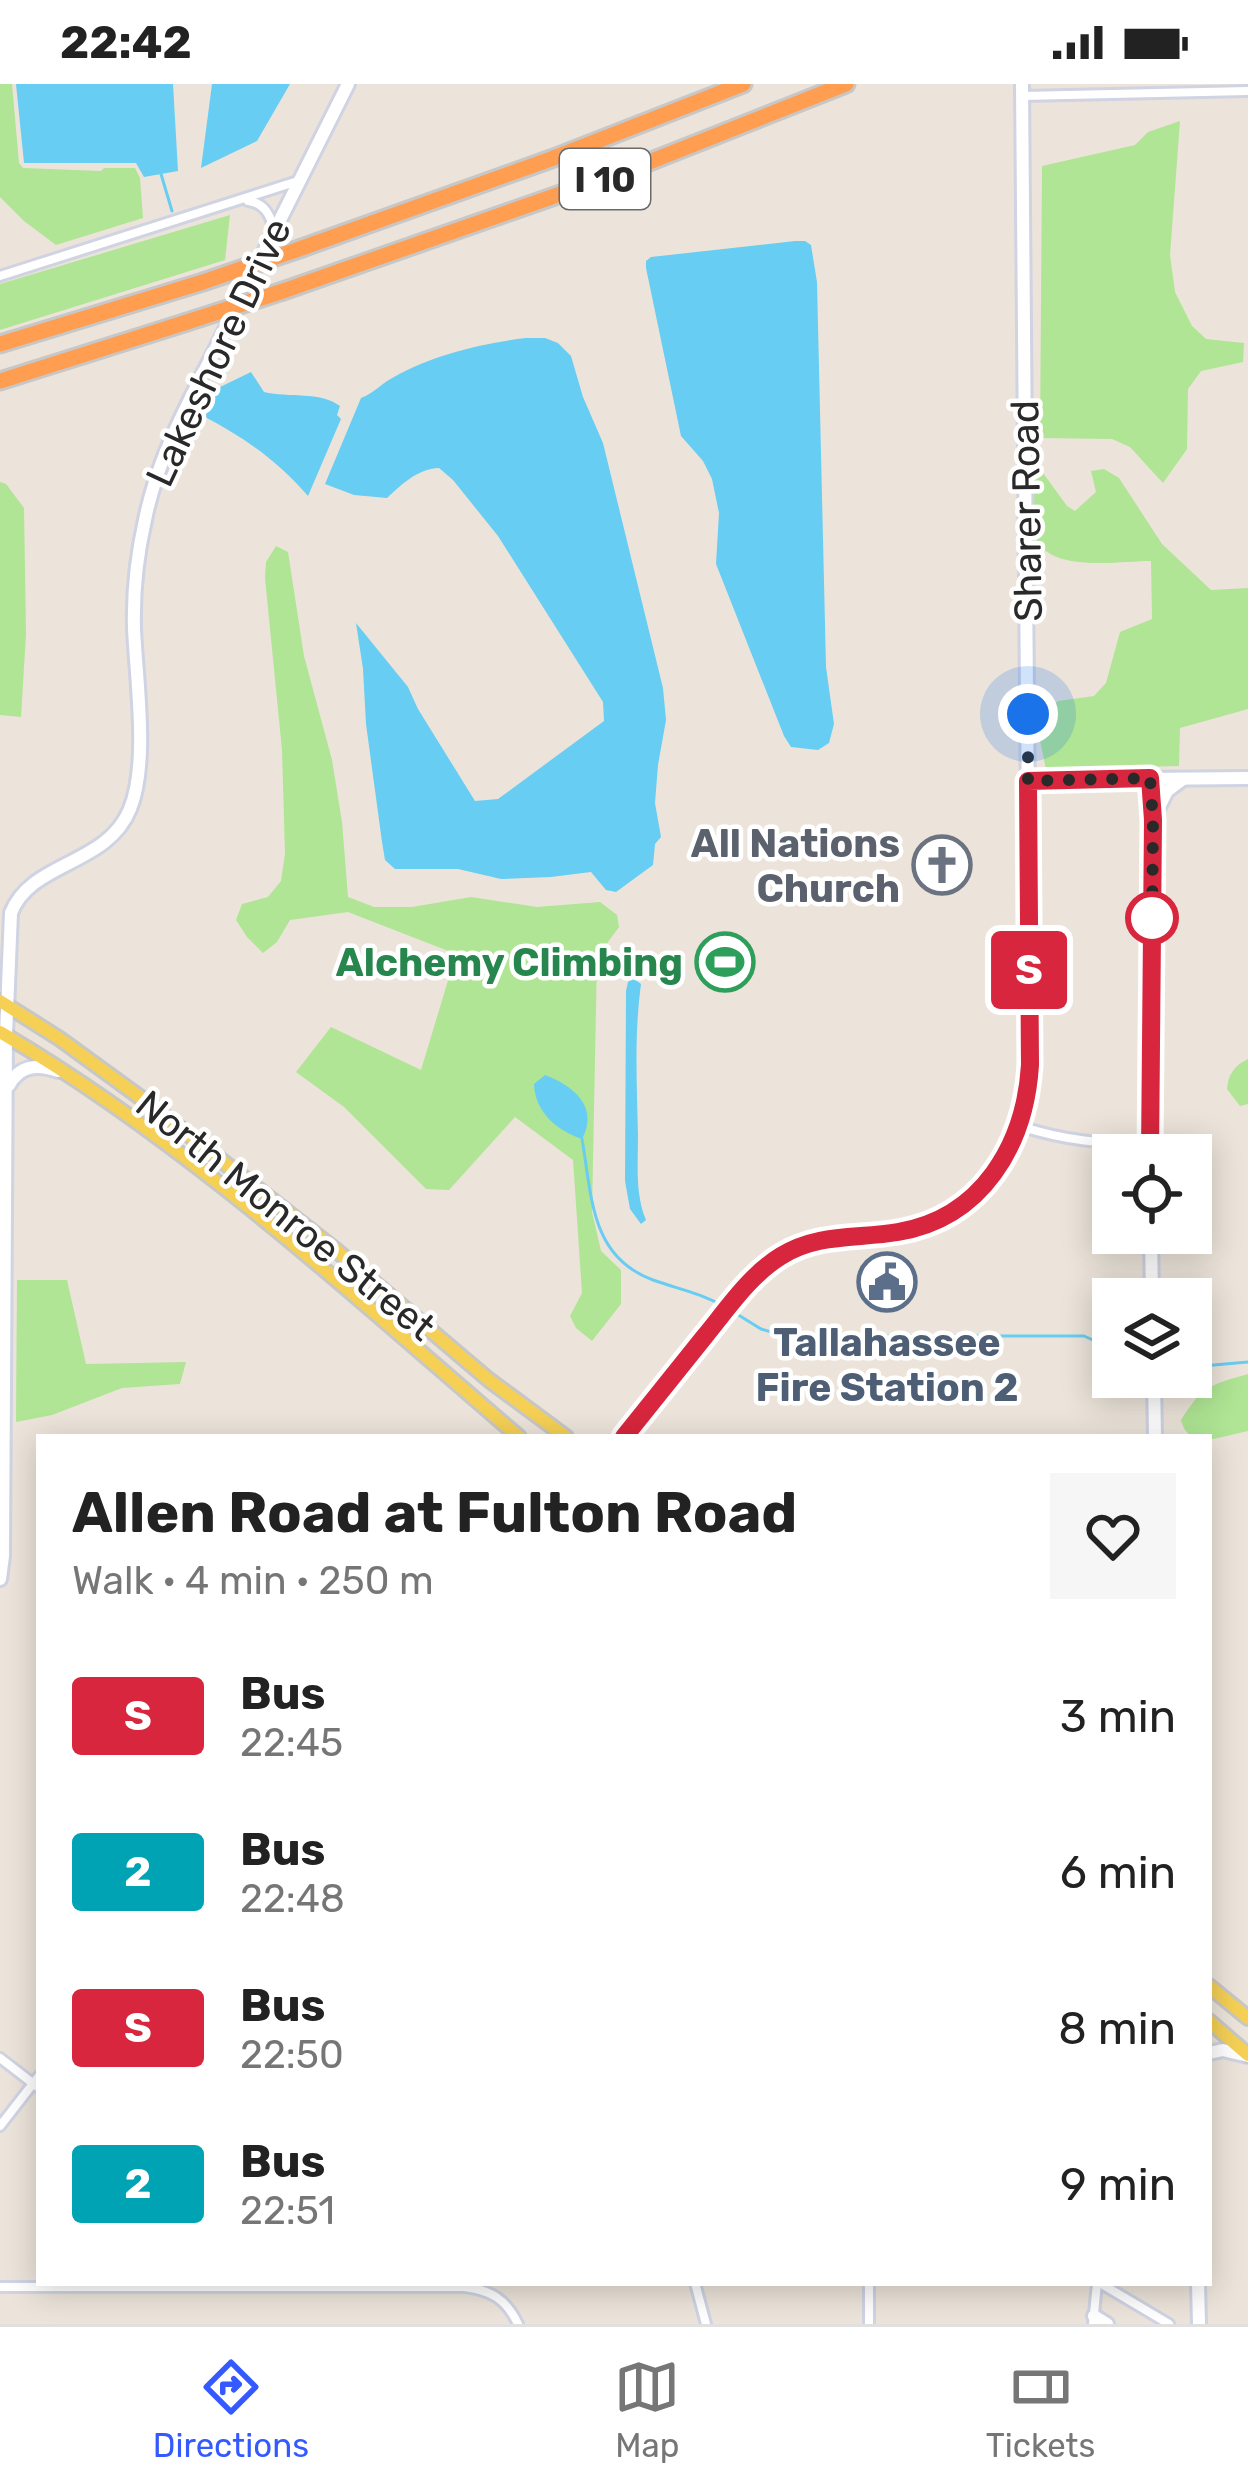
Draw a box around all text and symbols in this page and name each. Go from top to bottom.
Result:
text: 22:42 [60,16,192,69]
road number: I 10 [560,149,650,209]
street label: Lakeshore Drive [137,211,301,494]
street label: Sharer Road [1002,400,1052,622]
your location [998,684,1058,744]
place label: All Nations Church [691,821,900,912]
church icon: All Nations Church [911,834,973,896]
unlabelled marker [1127,893,1177,943]
sports icon: Alchemy Climbing [694,931,756,993]
line badge: S [990,931,1068,1009]
place label: Alchemy Climbing [336,940,683,986]
text: S [1015,945,1043,995]
street label: North Monroe Street [127,1081,444,1350]
map controls [1092,1134,1212,1398]
button: locate [1092,1134,1212,1254]
public building icon: Tallahassee Fire Station 2 [856,1251,918,1313]
button: layers [1092,1278,1212,1398]
place label: Tallahassee Fire Station 2 [755,1320,1019,1411]
button: heart [1050,1473,1176,1599]
text: Allen Road at Fulton Road [72,1479,797,1546]
text: Walk · 4 min · 250 m [72,1558,434,1604]
text: Bus [240,1667,325,1720]
text: 3 min [1060,1690,1176,1743]
text: S [124,1691,152,1741]
text: 22:45 [240,1720,343,1766]
text: Bus [240,1823,325,1876]
text: 6 min [1060,1846,1176,1899]
text: 2 [124,1847,152,1897]
text: 22:48 [240,1876,345,1922]
text: Bus [240,1979,325,2032]
text: 8 min [1058,2002,1176,2055]
text: S [124,2003,152,2053]
text: 22:50 [240,2032,344,2078]
text: Bus [240,2135,325,2188]
text: 9 min [1060,2158,1176,2211]
text: 2 [124,2159,152,2209]
text: 22:51 [240,2188,335,2234]
tab: Directions [153,2354,309,2465]
tab: Map [614,2354,680,2465]
tab: Tickets [986,2354,1095,2465]

